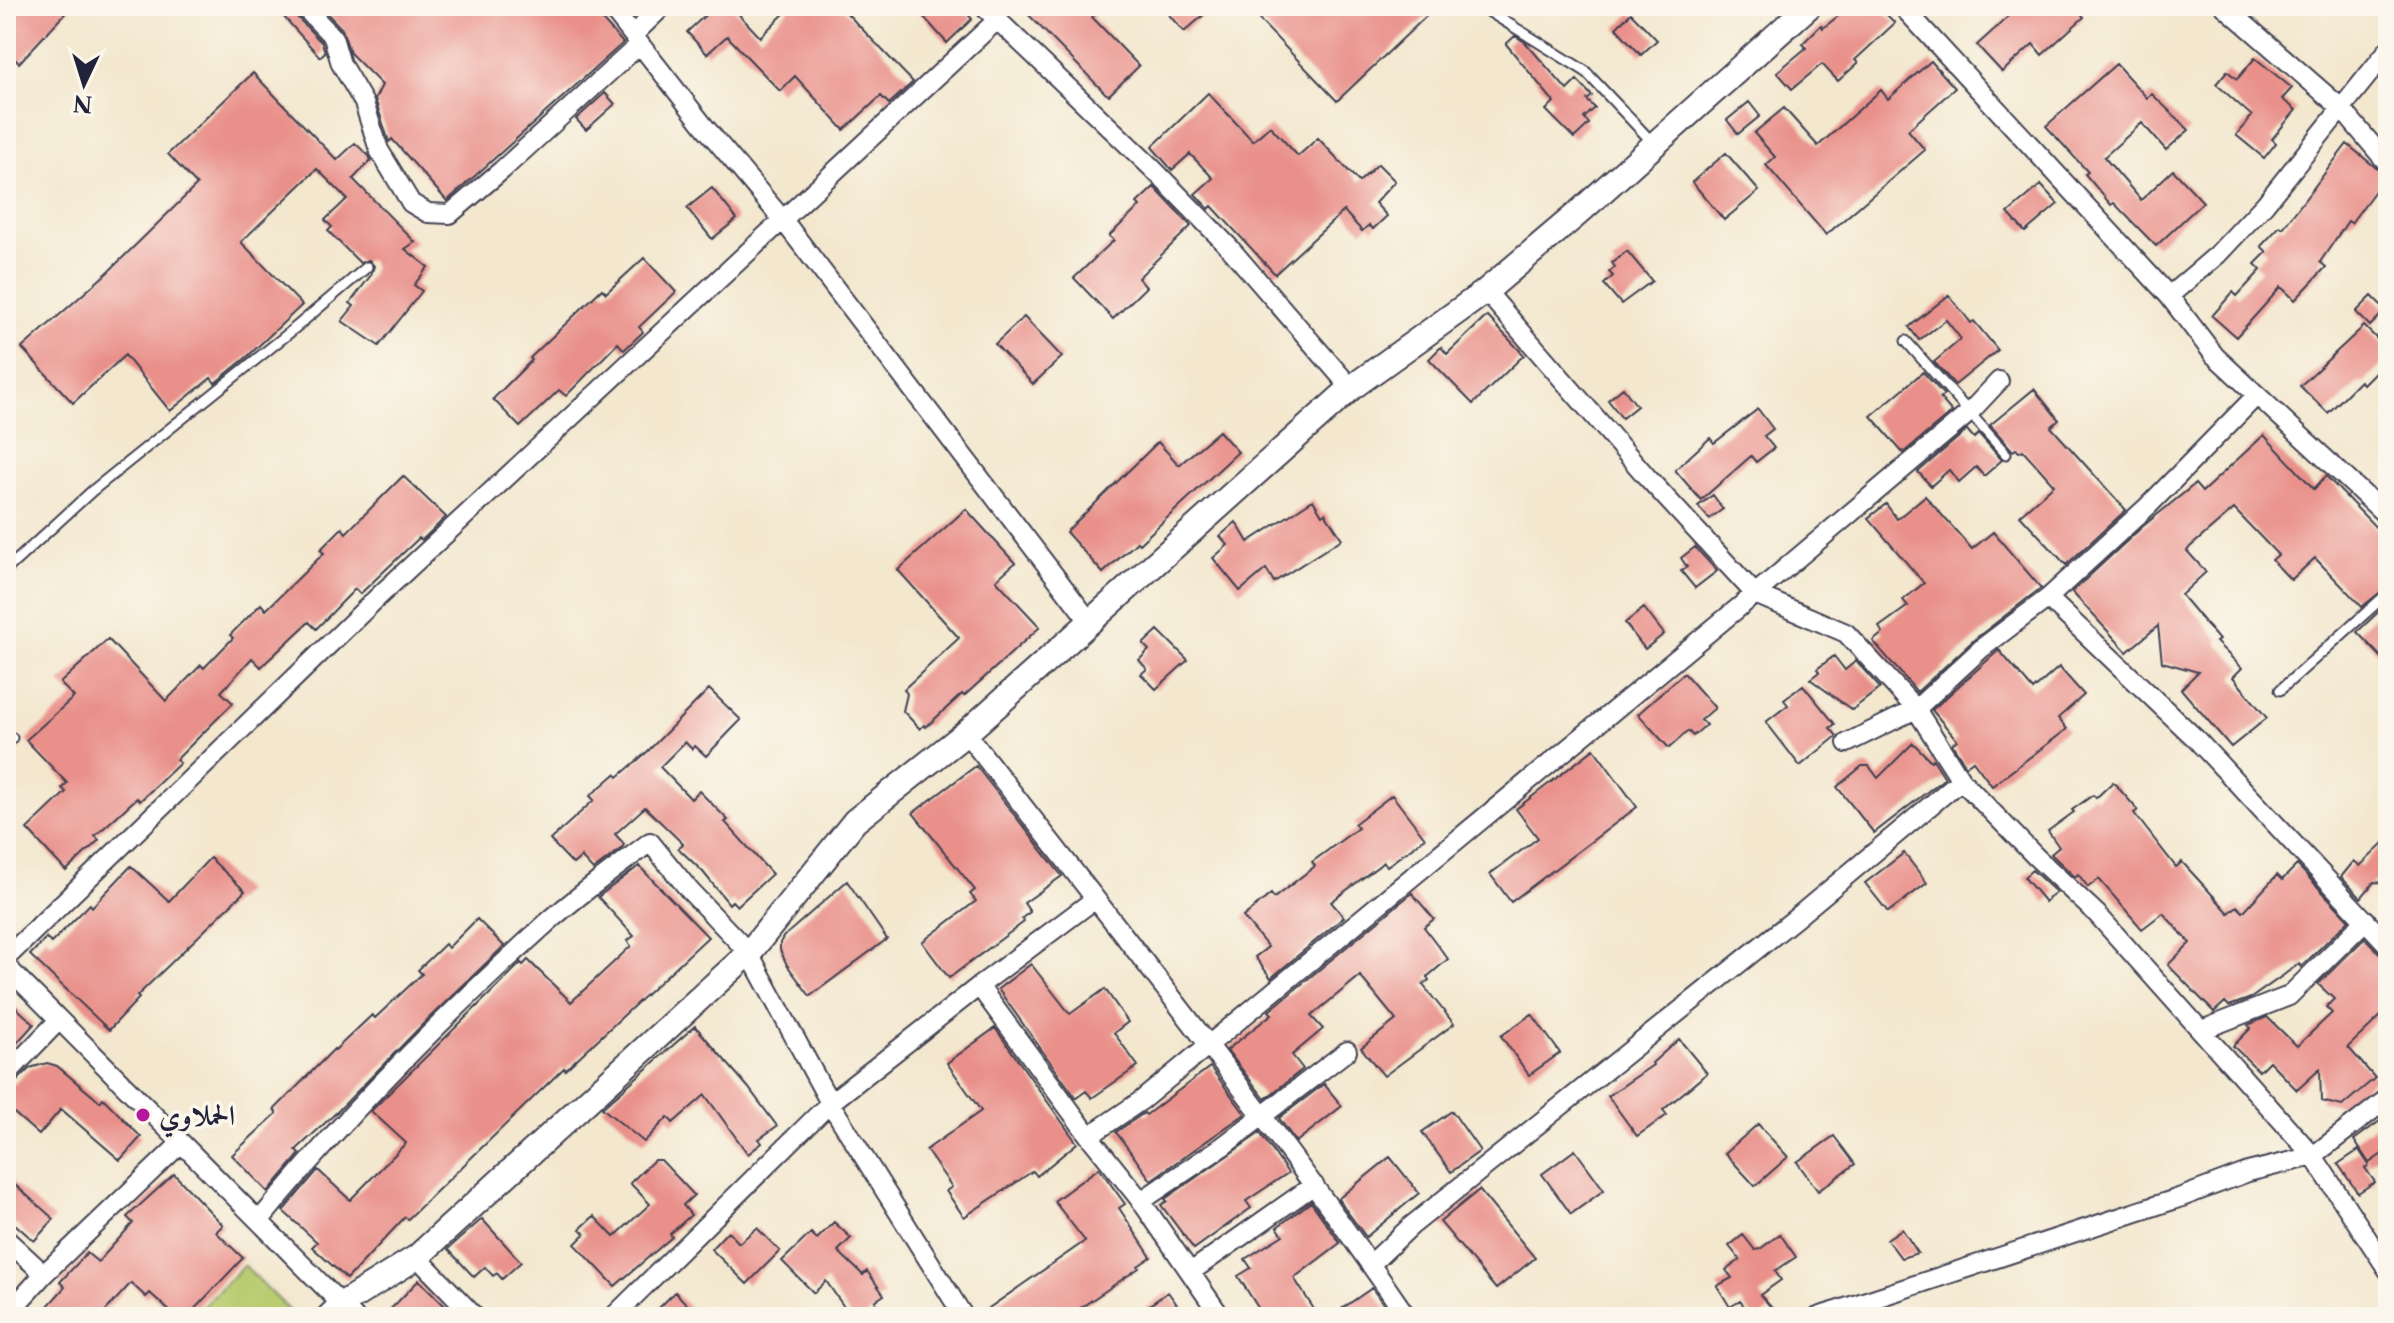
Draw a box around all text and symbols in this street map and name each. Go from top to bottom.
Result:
north arrow [44,44,124,124]
text: N [72,89,93,118]
place label: الحملاوي [159,1098,235,1138]
marker: الحملاوي [134,1106,152,1124]

